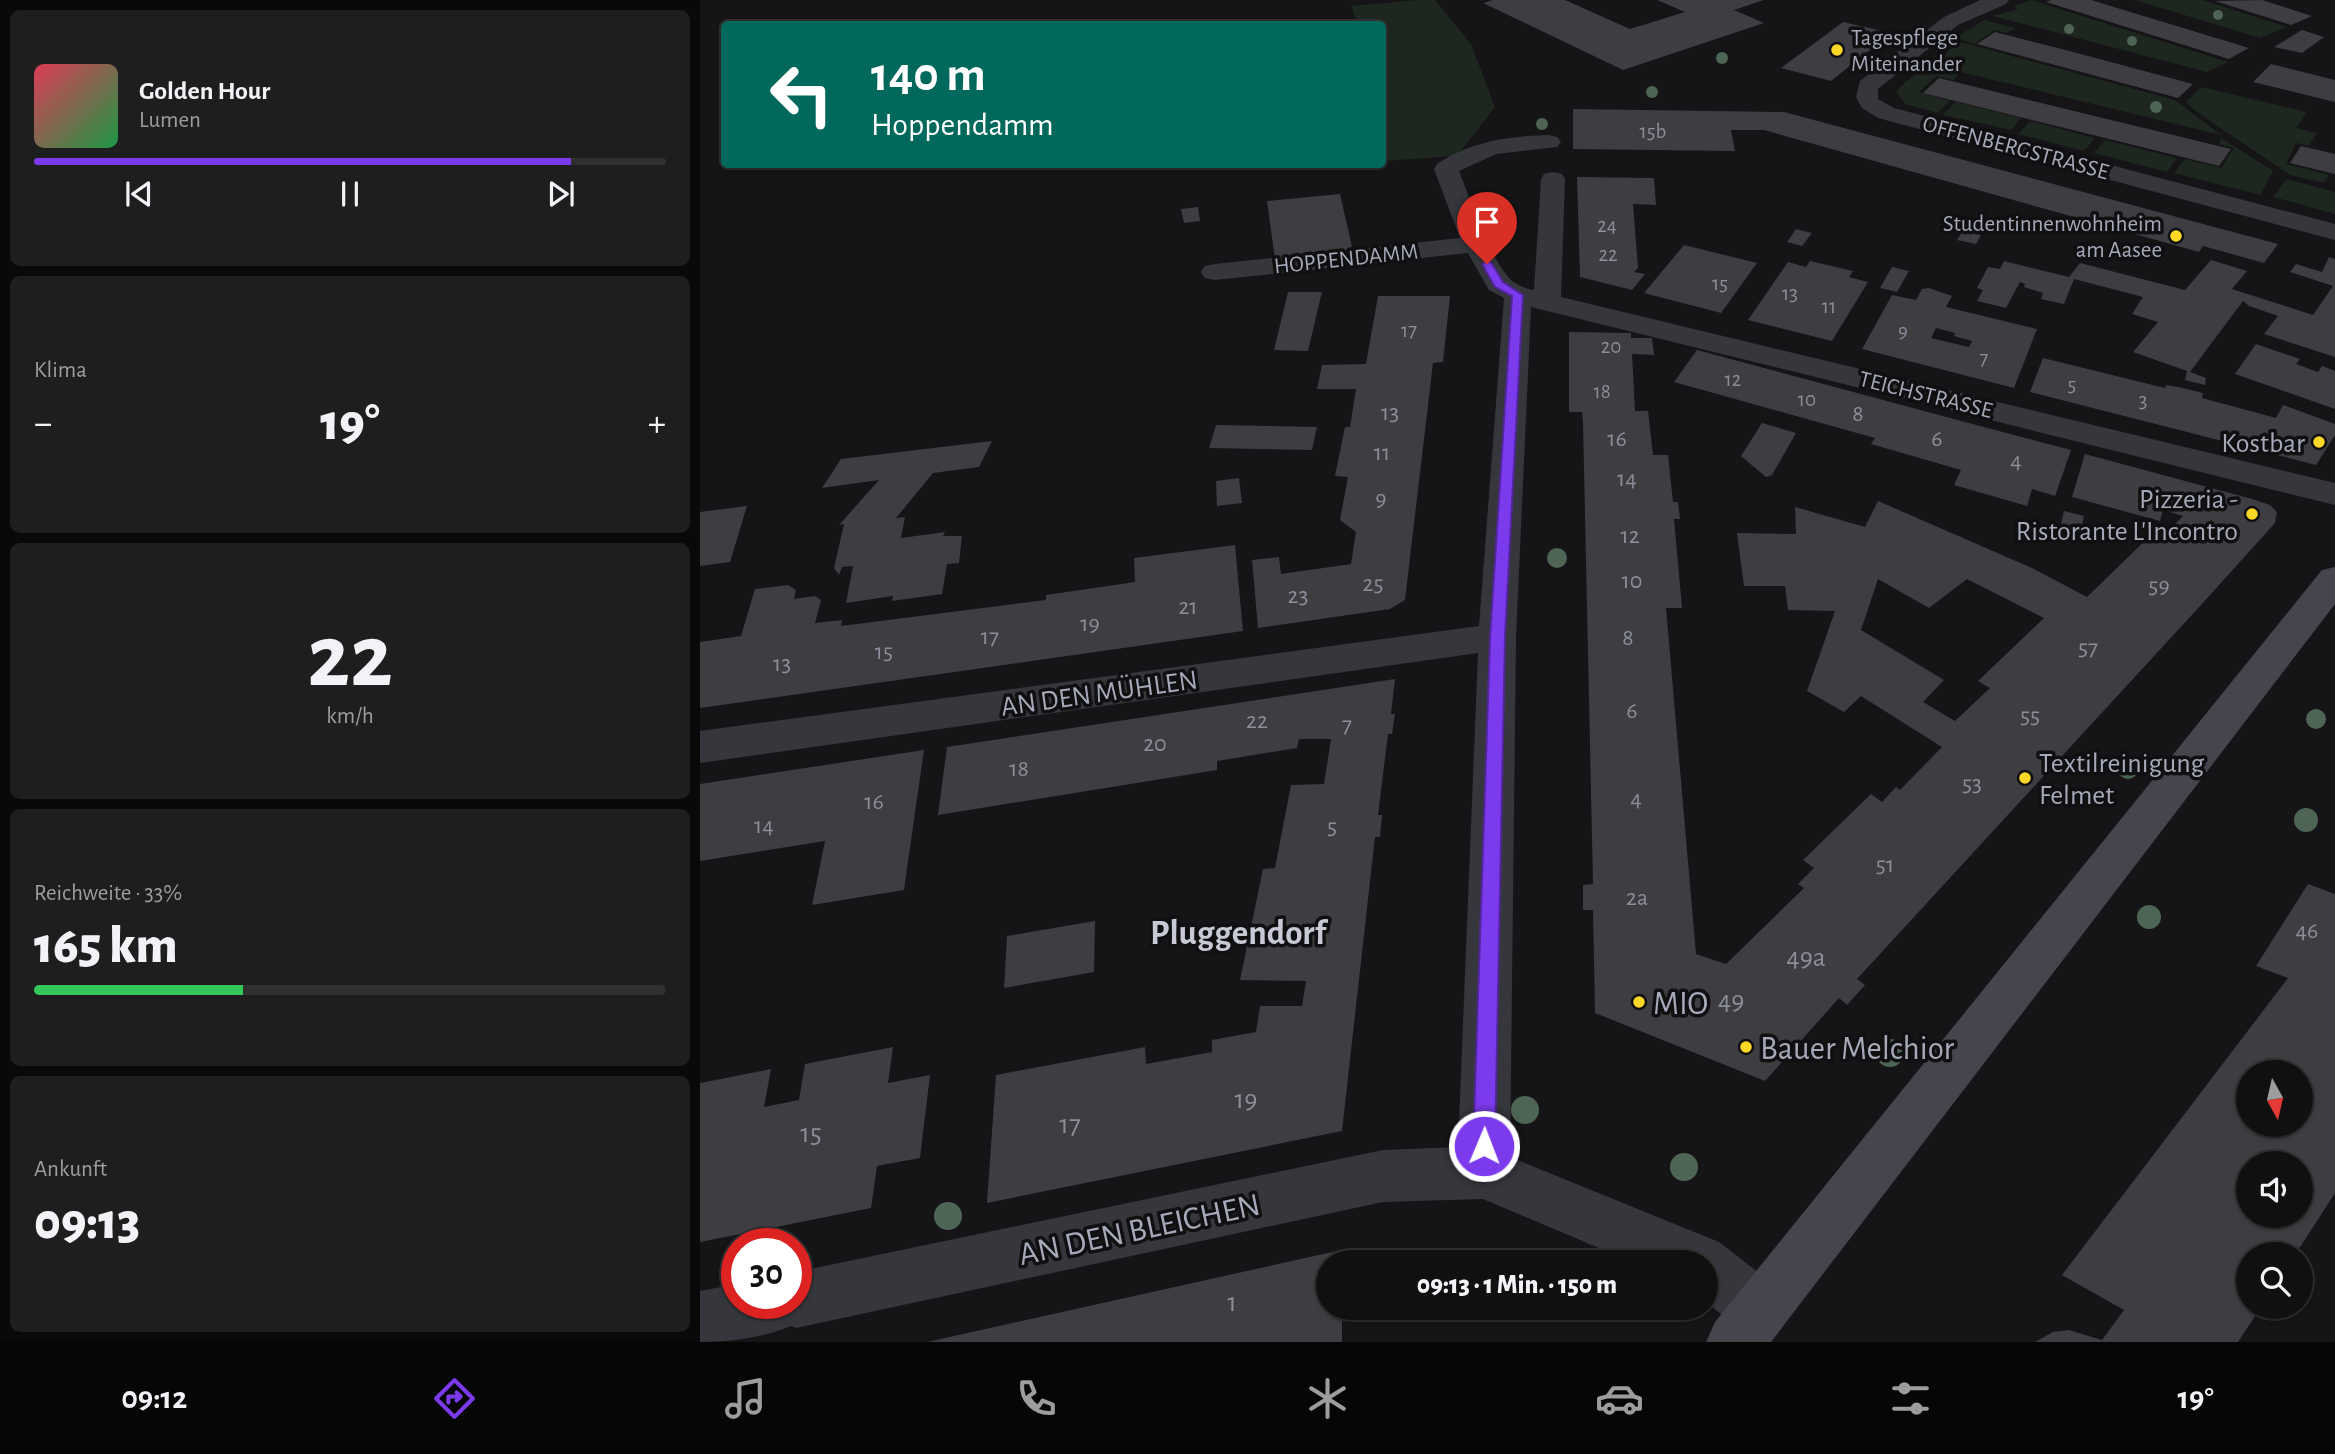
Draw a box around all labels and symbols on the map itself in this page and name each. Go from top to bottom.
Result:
place label: Tagespflege Miteinander [1851,27,1963,76]
marker: Tagespflege Miteinander [1829,42,1845,58]
street label: OFFENBERGSTRASSE [1920,113,2111,184]
house number: 15b [1640,121,1666,142]
pin [1457,192,1517,264]
place label: Studentinnenwohnheim am Aasee [1943,213,2162,262]
house number: 24 [1597,215,1617,236]
marker: Studentinnenwohnheim am Aasee [2168,228,2184,244]
street label: HOPPENDAMM [1273,240,1419,278]
house number: 22 [1598,244,1618,265]
house number: 15 [1712,273,1728,294]
house number: 13 [1782,283,1798,304]
house number: 11 [1822,296,1836,317]
house number: 17 [1401,320,1417,341]
house number: 9 [1898,320,1908,341]
house number: 20 [1601,336,1621,357]
house number: 7 [1980,348,1989,369]
street label: TEICHSTRASSE [1857,368,1995,423]
house number: 12 [1725,369,1741,390]
house number: 5 [2068,374,2076,395]
house number: 18 [1593,381,1611,402]
house number: 10 [1798,389,1816,410]
house number: 3 [2139,390,2147,411]
house number: 13 [1381,401,1399,425]
house number: 8 [1852,402,1864,426]
house number: 16 [1607,427,1627,451]
house number: 6 [1931,427,1943,451]
place label: Kostbar [2221,430,2305,458]
marker: Kostbar [2311,434,2327,450]
house number: 11 [1374,441,1390,465]
house number: 4 [2010,449,2022,473]
house number: 14 [1617,467,1637,491]
place label: Pizzeria - Ristorante L'Incontro [2016,486,2238,546]
house number: 9 [1375,487,1387,511]
marker: Pizzeria - Ristorante L'Incontro [2244,506,2260,522]
house number: 12 [1620,524,1640,548]
house number: 10 [1622,569,1642,593]
house number: 25 [1363,572,1383,596]
house number: 59 [2148,574,2170,598]
house number: 23 [1288,584,1308,608]
house number: 21 [1178,595,1198,619]
house number: 19 [1080,612,1100,636]
house number: 17 [981,625,999,649]
house number: 8 [1622,626,1634,650]
house number: 57 [2078,636,2098,660]
house number: 15 [875,640,893,664]
house number: 13 [773,652,791,676]
street label: AN DEN MÜHLEN [999,664,1199,722]
house number: 6 [1626,699,1638,723]
house number: 55 [2020,704,2040,728]
house number: 22 [1246,709,1268,733]
house number: 7 [1342,713,1352,737]
house number: 20 [1143,732,1167,756]
place label: Textilreinigung Felmet [2039,750,2205,810]
house number: 18 [1009,757,1029,781]
marker: Textilreinigung Felmet [2017,770,2033,786]
house number: 53 [1962,772,1982,796]
house number: 4 [1630,787,1642,811]
house number: 16 [864,790,884,814]
house number: 14 [754,814,774,838]
house number: 5 [1327,815,1337,839]
house number: 51 [1876,853,1894,877]
house number: 2a [1626,886,1648,910]
district label: Pluggendorf [1150,916,1328,951]
house number: 46 [2296,919,2318,943]
house number: 49a [1786,944,1826,972]
house number: 49 [1718,987,1744,1015]
place label: MIO [1653,988,1708,1021]
marker: MIO [1631,994,1647,1010]
place label: Bauer Melchior [1760,1033,1955,1066]
marker: Bauer Melchior [1738,1039,1754,1055]
north arrow [2236,1060,2314,1138]
house number: 19 [1235,1086,1257,1114]
position arrow [1447,1109,1521,1183]
house number: 17 [1059,1111,1081,1139]
house number: 15 [800,1120,822,1148]
street label: AN DEN BLEICHEN [1016,1189,1263,1272]
speed limit sign: 30 [721,1228,812,1319]
house number: 1 [1227,1289,1237,1317]

